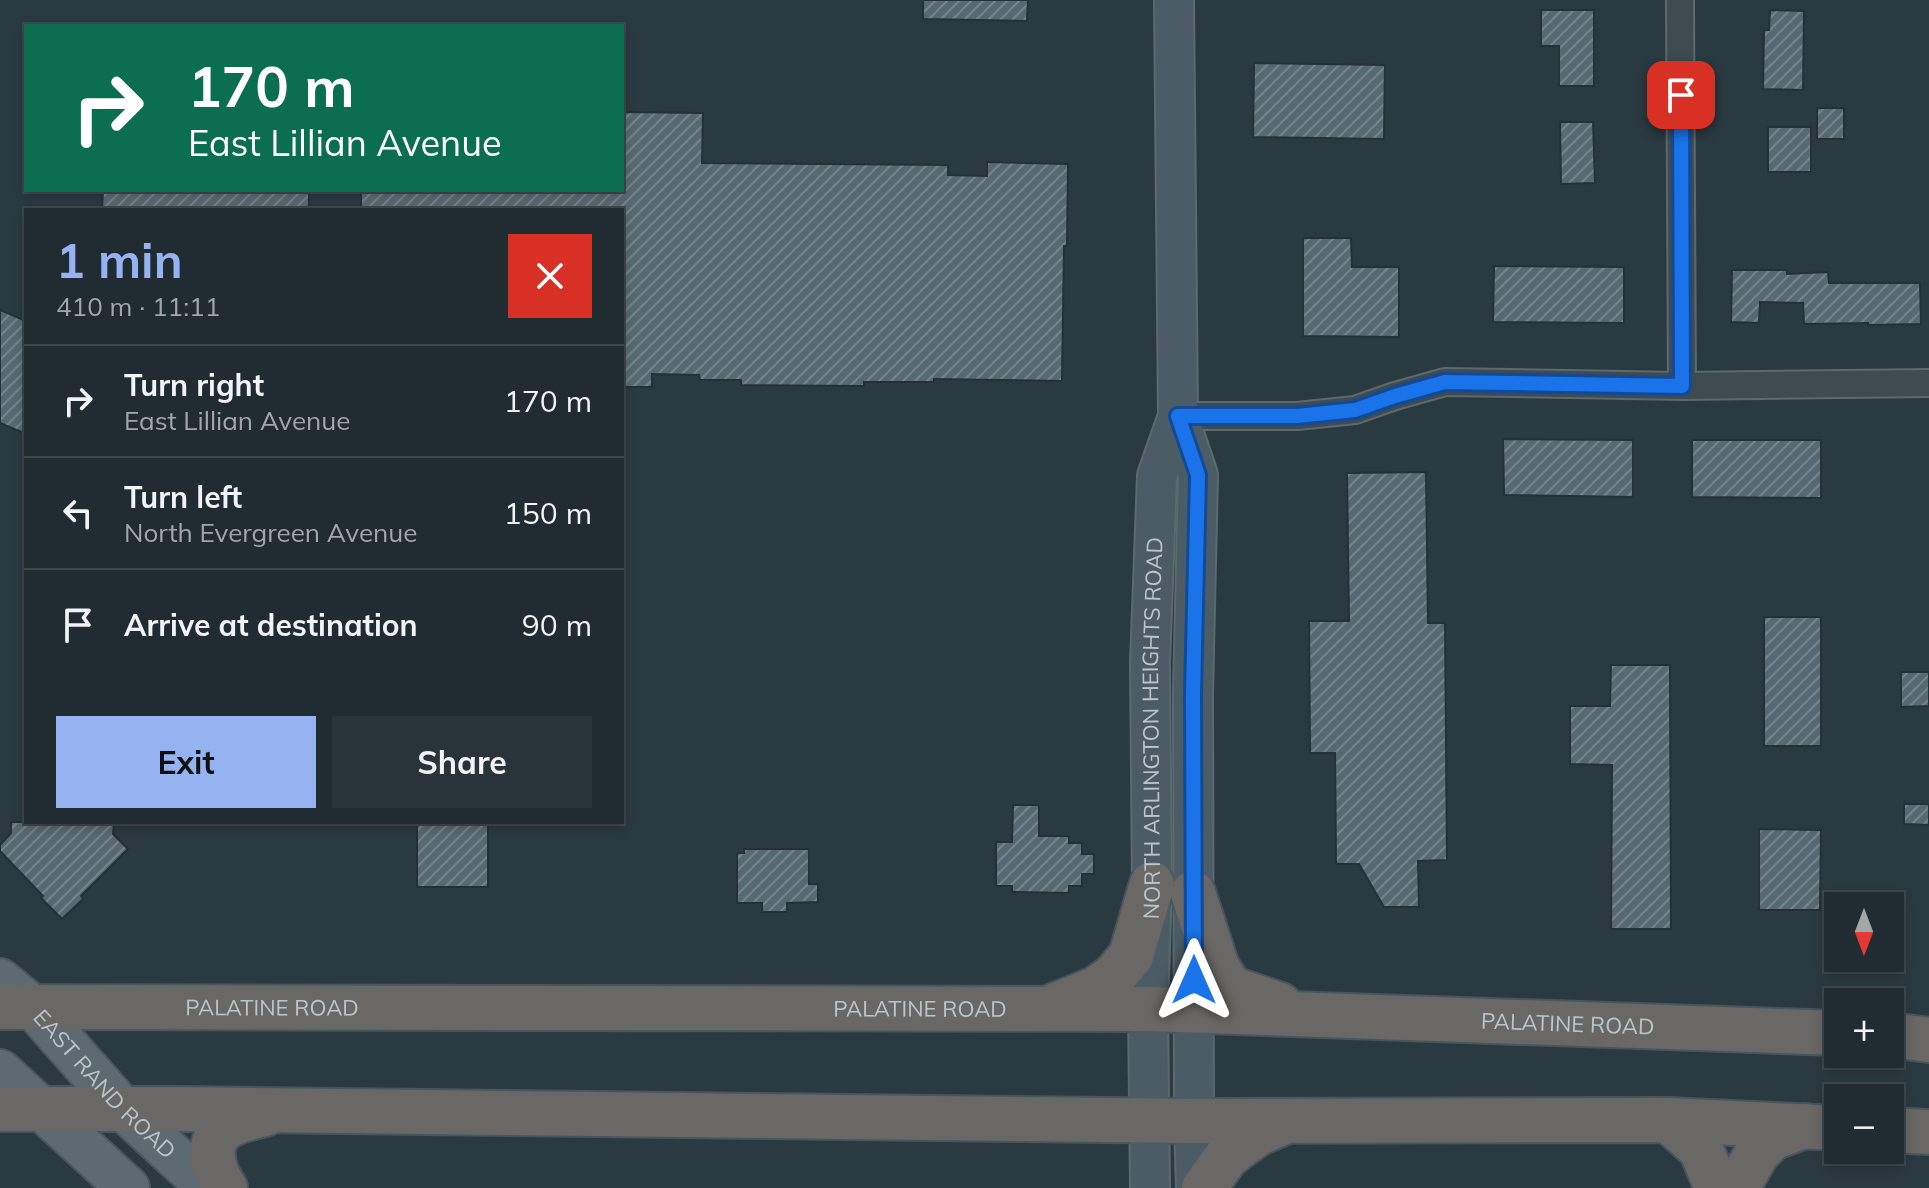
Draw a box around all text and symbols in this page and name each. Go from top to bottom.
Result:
text: 170 m [188,51,355,121]
icon: right [56,56,160,160]
pin [1647,61,1715,129]
icon: arrive [1659,73,1703,117]
text: East Lillian Avenue [188,120,502,165]
text: 1 min [56,230,183,290]
button: close [508,234,592,318]
text: 410 m · 11:11 [56,290,220,323]
text: Turn right [124,366,264,404]
icon: right [56,379,100,423]
text: 170 m [504,382,592,420]
text: East Lillian Avenue [124,404,350,437]
text: Turn left [124,478,242,516]
icon: left [56,491,100,535]
text: 150 m [504,494,592,532]
text: North Evergreen Avenue [124,516,417,549]
street label: NORTH ARLINGTON HEIGHTS ROAD [1136,537,1169,920]
icon: arrive [56,603,100,647]
text: Arrive at destination [124,606,418,644]
text: 90 m [522,606,592,644]
button: Exit [56,716,316,808]
button: Share [332,716,592,808]
north arrow [1824,892,1904,972]
map controls [1824,892,1904,1164]
position arrow [1152,938,1236,1022]
button: + [1824,988,1904,1068]
street label: PALATINE ROAD [185,993,359,1022]
street label: PALATINE ROAD [833,994,1007,1023]
street label: EAST RAND ROAD [28,1004,182,1165]
street label: PALATINE ROAD [1481,1007,1655,1041]
button: − [1824,1084,1904,1164]

